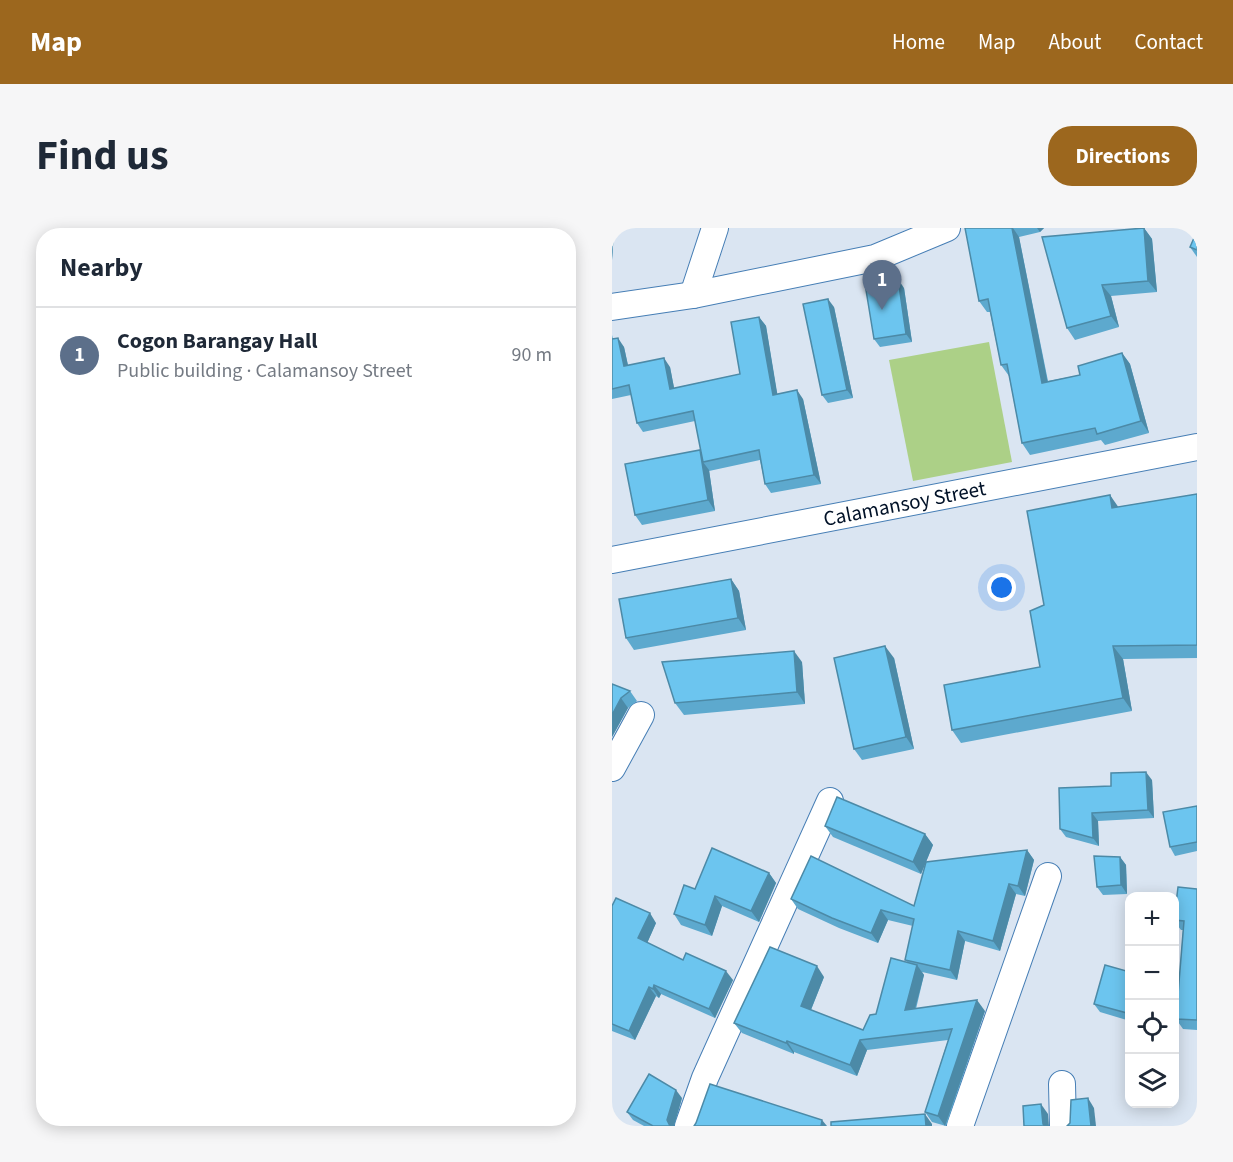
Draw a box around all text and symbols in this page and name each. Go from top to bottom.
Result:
text: Map [30,22,82,62]
text: Home [892,27,945,57]
text: Map [978,27,1016,57]
text: About [1049,27,1101,57]
text: Contact [1134,27,1203,57]
text: Find us [36,126,169,186]
button: Directions [1048,126,1197,186]
text: Nearby [60,249,143,286]
pin: 1 [862,260,902,310]
text: Cogon Barangay Hall [117,325,318,357]
text: 1 [74,341,85,369]
text: 90 m [512,341,552,369]
text: Public building · Calamansoy Street [117,357,412,385]
street label: Calamansoy Street [821,473,988,534]
your location [987,573,1016,602]
map controls [1125,892,1179,1108]
button: + [1125,892,1179,946]
button: − [1125,946,1179,1000]
button: locate [1125,1000,1179,1054]
button: layers [1125,1054,1179,1108]

